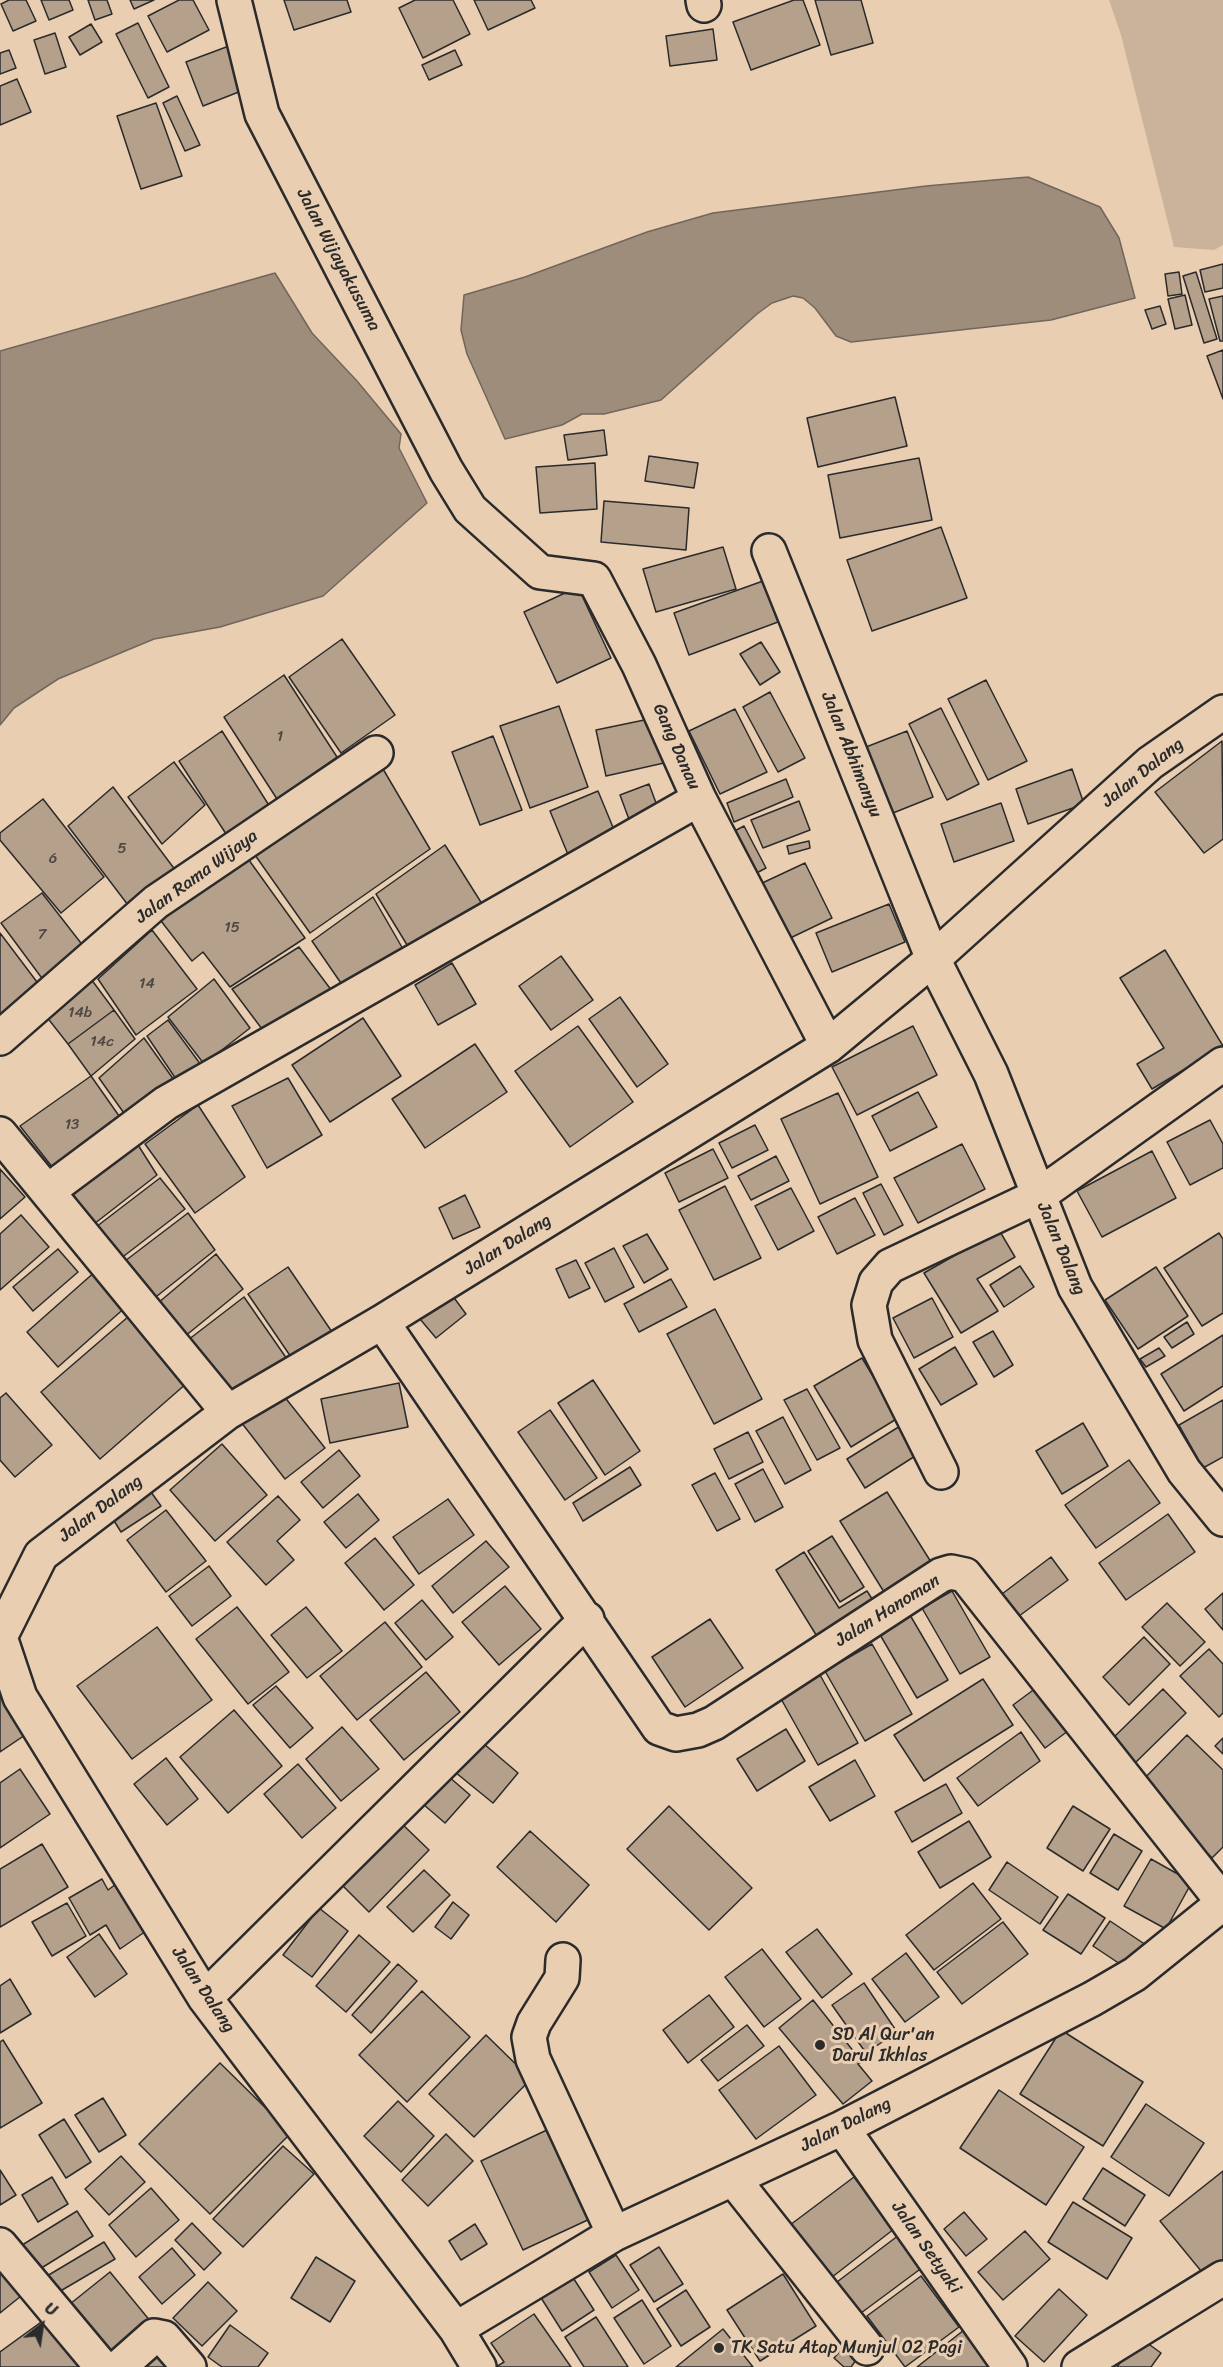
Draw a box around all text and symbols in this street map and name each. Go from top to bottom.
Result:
street label: Jalan Wijayakusuma [291,185,385,335]
street label: Jalan Abhimanyu [816,689,886,821]
street label: Gang Danau [647,701,705,793]
house number: 1 [277,728,283,746]
street label: Jalan Dalang [1098,734,1188,812]
street label: Jalan Rama Wijaya [132,825,262,929]
house number: 5 [117,840,127,858]
house number: 6 [49,850,57,868]
house number: 15 [224,919,240,937]
house number: 7 [38,926,46,944]
house number: 14 [139,975,155,993]
house number: 14b [68,1004,92,1022]
house number: 14c [90,1033,114,1051]
house number: 13 [65,1116,79,1134]
street label: Jalan Dalang [1032,1199,1090,1299]
street label: Jalan Dalang [460,1210,556,1280]
street label: Jalan Dalang [55,1471,147,1547]
street label: Jalan Hanoman [832,1570,944,1652]
street label: Jalan Dalang [166,1943,240,2037]
place label: SD Al Qur'an Darul Ikhlas [832,2024,935,2066]
marker: SD Al Qur'an Darul Ikhlas [813,2038,827,2052]
street label: Jalan Dalang [797,2093,895,2157]
street label: Jalan Setyaki [886,2198,966,2298]
text: U [39,2294,63,2324]
north arrow [12,2295,72,2355]
place label: TK Satu Atap Munjul 02 Pagi [731,2337,962,2359]
marker: TK Satu Atap Munjul 02 Pagi [712,2341,726,2355]

